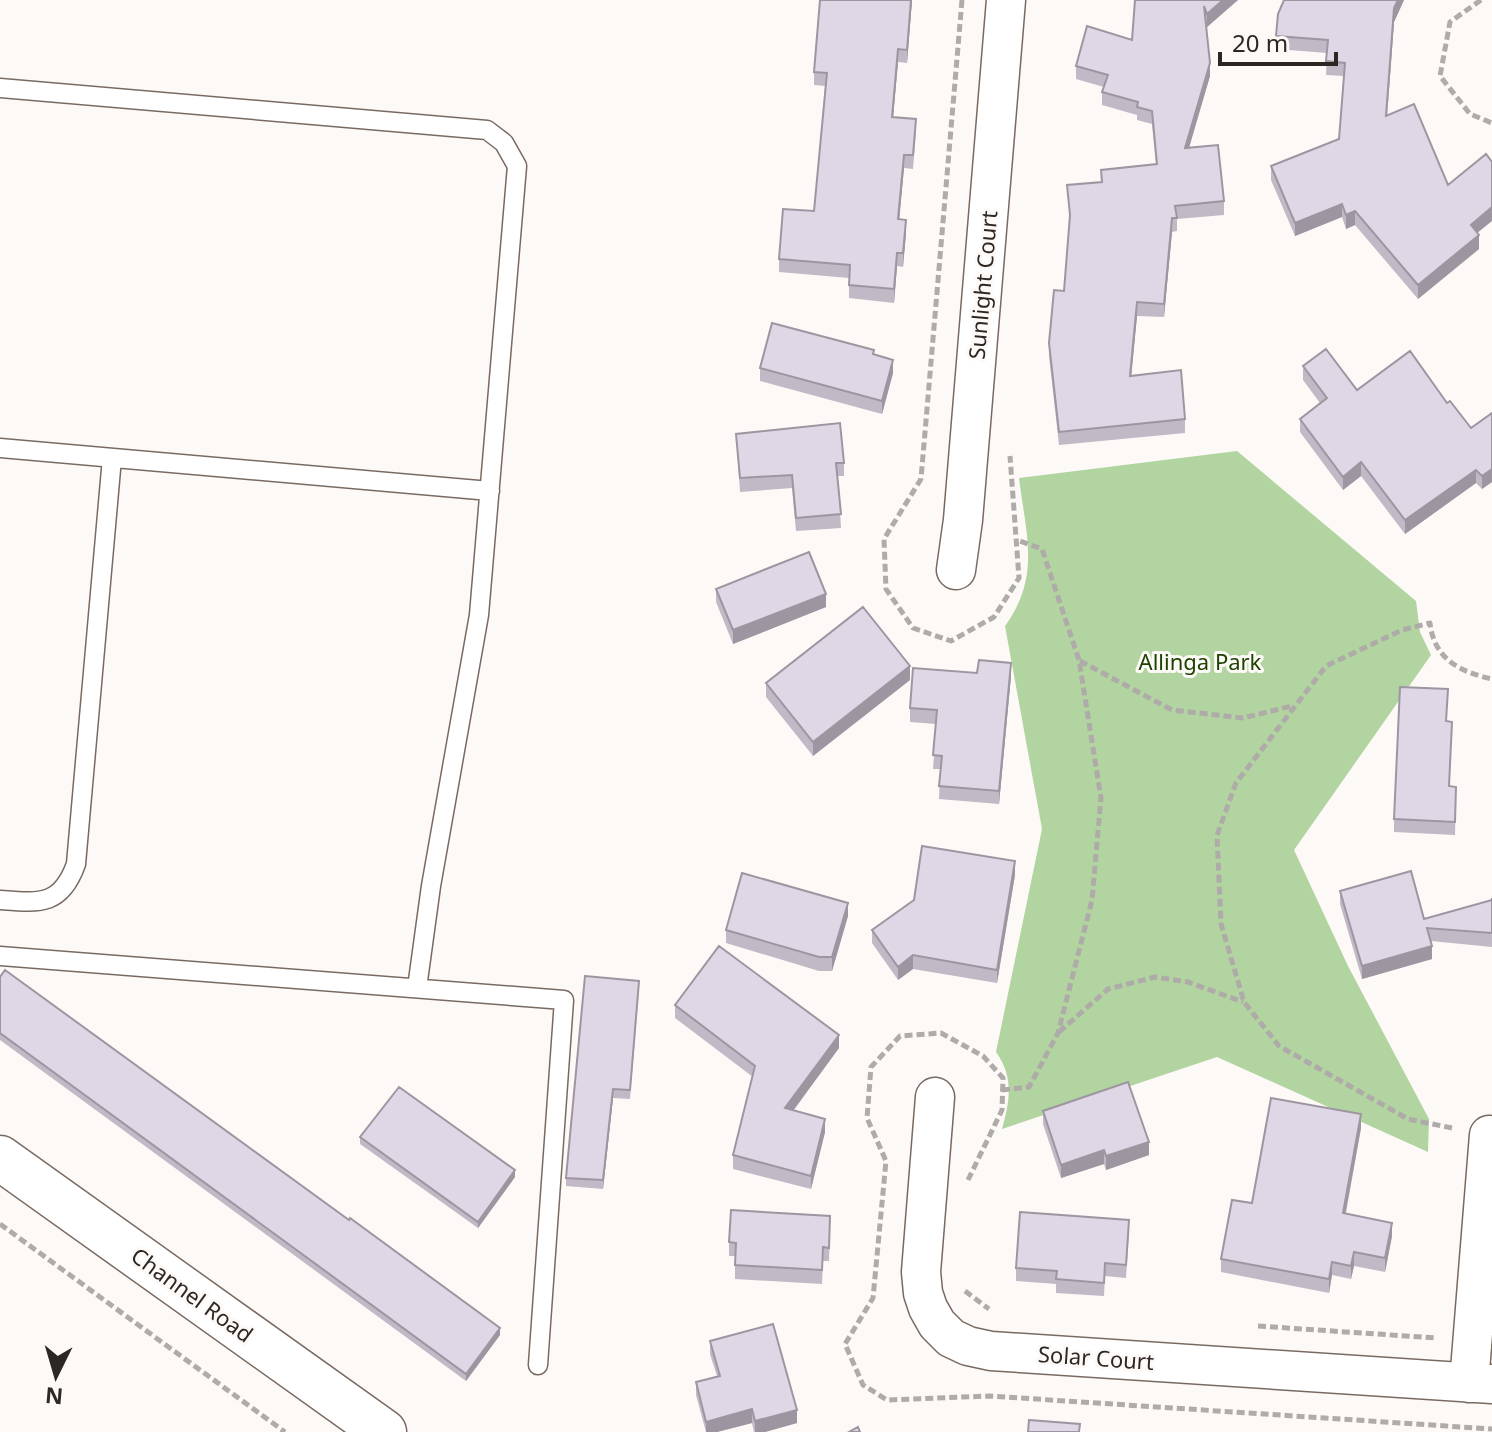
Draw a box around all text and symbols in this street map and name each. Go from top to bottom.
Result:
scale bar [1220,16,1336,66]
text: 20 m [1232,26,1288,59]
street label: Sunlight Court [961,209,1003,361]
park label: Allinga Park [1139,646,1262,676]
street label: Channel Road [126,1240,260,1349]
north arrow [16,1336,96,1416]
street label: Solar Court [1037,1338,1155,1376]
text: N [44,1381,64,1413]

